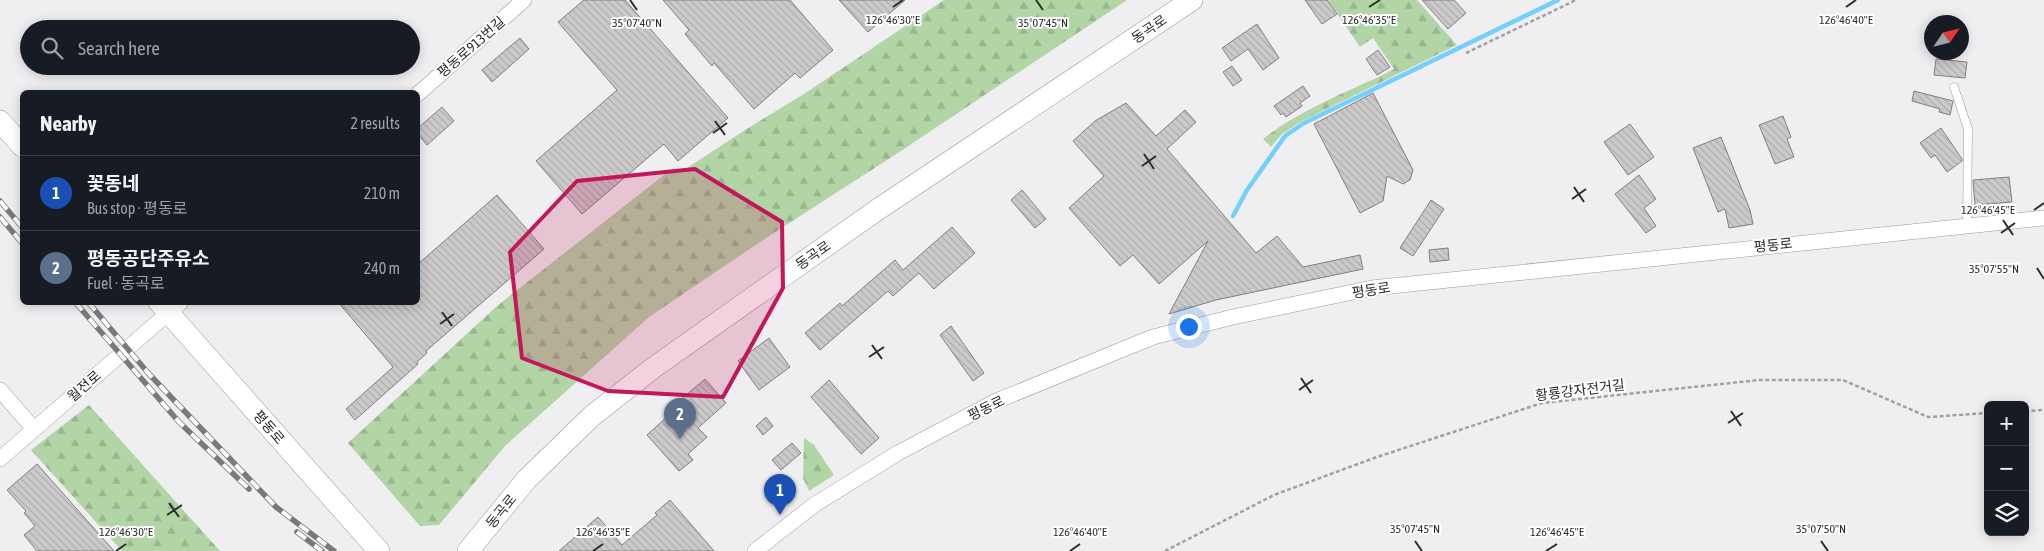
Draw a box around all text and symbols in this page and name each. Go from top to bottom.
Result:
street label: 동곡로 [1129,11,1170,46]
street label: 평동로913번길 [434,13,508,81]
text: 126°46'30"E [866,13,920,27]
text: 126°46'35"E [1342,13,1396,27]
text: 126°46'40"E [1819,13,1873,27]
north arrow [1924,15,1969,60]
text: 35°07'40"N [612,16,662,30]
text: 35°07'45"N [1018,16,1068,30]
search box [20,20,420,75]
icon: search [38,34,66,62]
text: Search here [78,37,160,59]
text: Nearby [40,111,96,135]
text: 2 results [350,114,400,132]
text: 꽃동네 [87,172,139,194]
text: 1 [52,184,60,202]
text: 210 m [364,184,400,202]
text: Bus stop · 평동로 [87,199,187,217]
text: 126°46'45"E [1961,203,2015,217]
street label: 평동로 [1753,235,1793,255]
street label: 동곡로 [793,237,834,273]
text: 평동공단주유소 [87,247,209,269]
text: 2 [52,259,60,277]
text: 240 m [364,259,400,277]
text: 35°07'55"N [1969,262,2019,276]
text: Fuel · 동곡로 [87,274,165,292]
street label: 평동로 [1351,279,1391,301]
your location [1176,314,1202,340]
street label: 월전로 [64,367,104,405]
street label: 황룡강자전거길 [1534,377,1626,403]
street label: 평동로 [965,392,1007,424]
pin: 2 [664,398,696,439]
map controls [1984,401,2029,536]
button: + [1984,401,2029,446]
street label: 평동로 [250,407,288,447]
button: − [1984,446,2029,491]
pin: 1 [764,474,796,515]
street label: 동곡로 [483,491,519,531]
button: layers [1984,491,2029,536]
text: 35°07'45"N [1390,522,1440,536]
text: 35°07'50"N [1796,522,1846,536]
text: 126°46'30"E [99,525,153,539]
text: 126°46'35"E [576,525,630,539]
text: 126°46'40"E [1053,525,1107,539]
text: 126°46'45"E [1530,525,1584,539]

